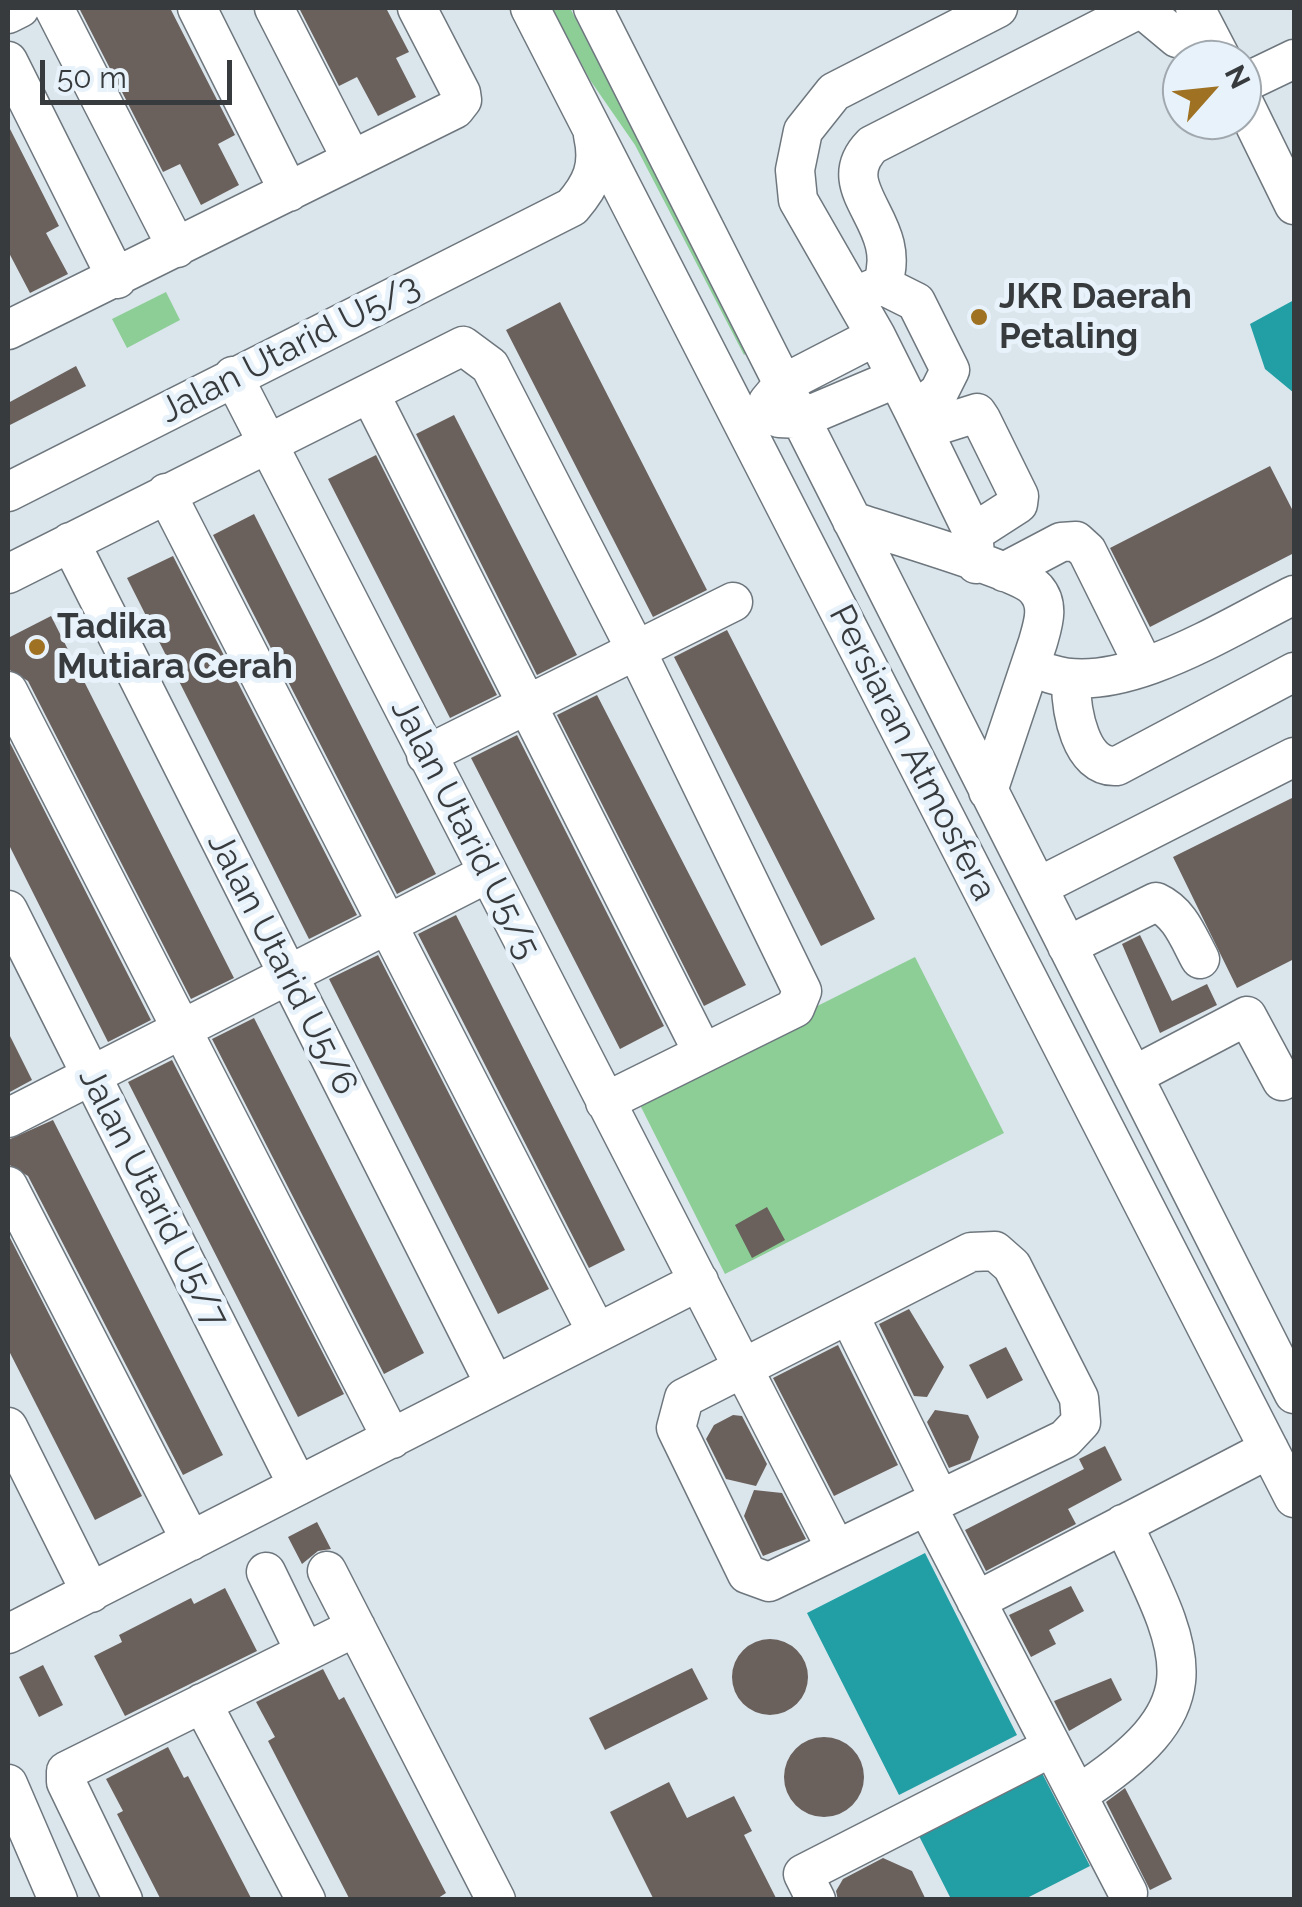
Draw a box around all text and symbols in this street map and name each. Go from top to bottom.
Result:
scale bar [45,40,238,102]
north arrow [1162,40,1262,140]
text: 50 m [57,60,127,95]
text: N [1218,60,1257,94]
street label: Jalan Utarid U5/3 [153,265,427,433]
place label: JKR Daerah Petaling [999,276,1192,358]
marker: JKR Daerah Petaling [968,306,990,328]
street label: Persiaran Atmosfera [819,598,1005,908]
place label: Tadika Mutiara Cerah [57,606,293,688]
marker: Tadika Mutiara Cerah [26,636,48,658]
street label: Jalan Utarid U5/5 [381,692,549,966]
street label: Jalan Utarid U5/6 [198,826,366,1102]
street label: Jalan Utarid U5/7 [69,1061,237,1335]

